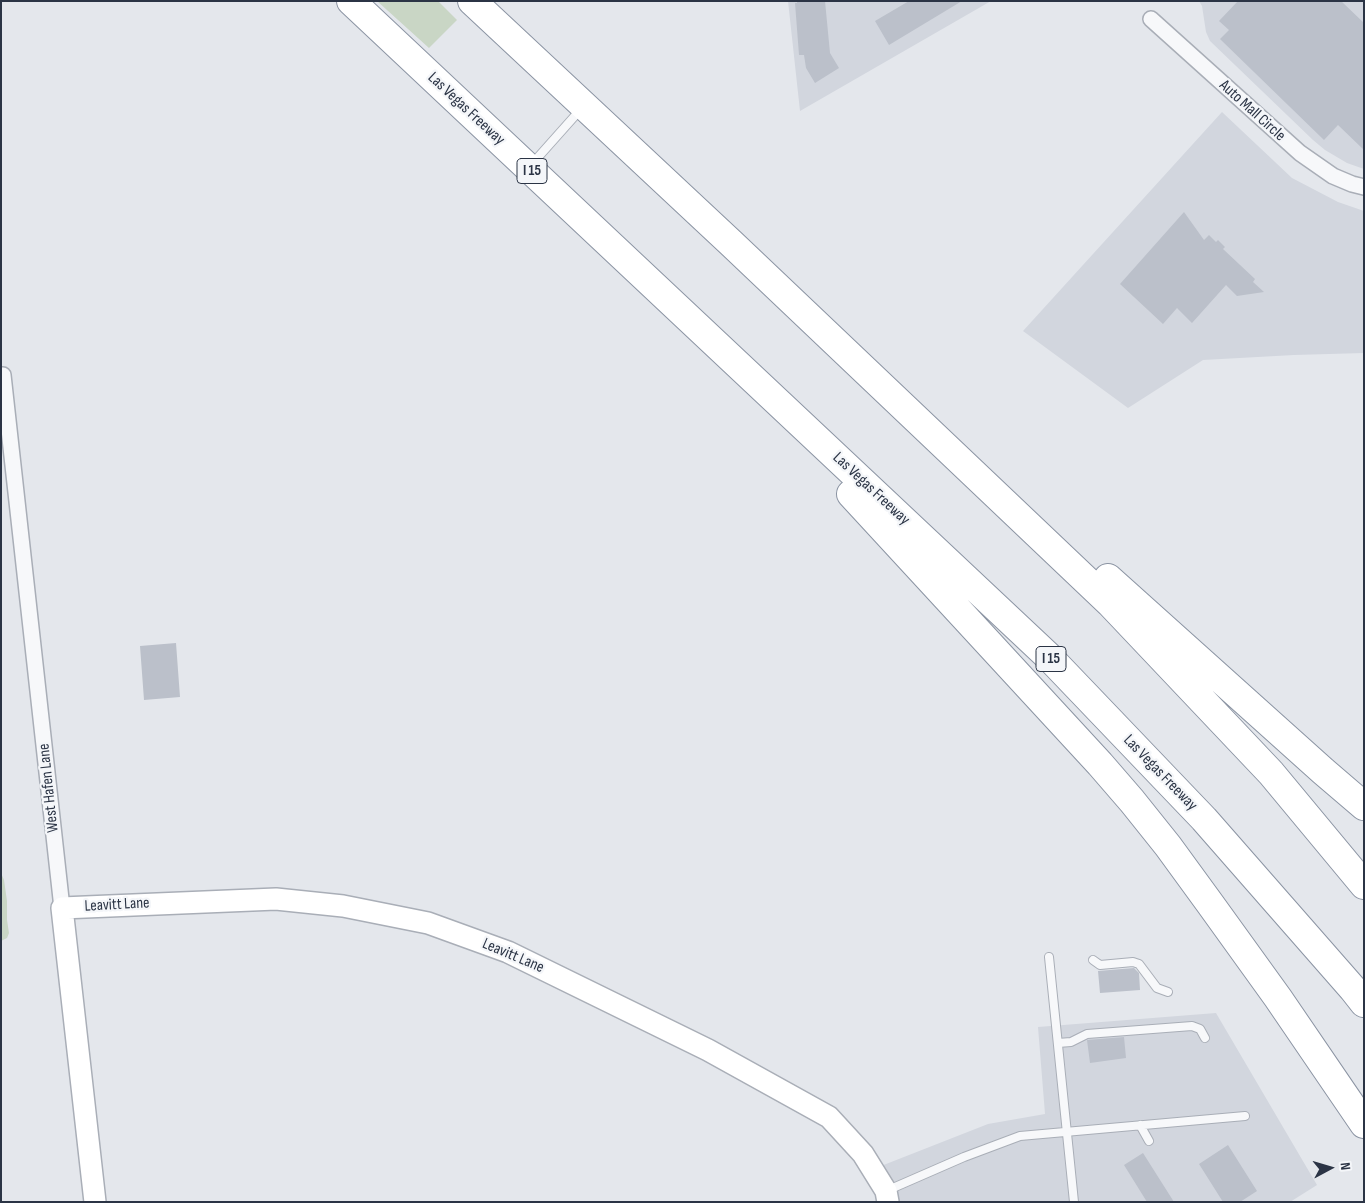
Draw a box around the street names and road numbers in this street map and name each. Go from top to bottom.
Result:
street label: Las Vegas Freeway [423,68,509,150]
street label: Auto Mall Circle [1215,76,1289,146]
road number: I 15 [517,158,547,184]
street label: Las Vegas Freeway [828,448,914,530]
road number: I 15 [1036,646,1066,672]
street label: Las Vegas Freeway [1119,731,1201,815]
street label: West Hafen Lane [35,742,63,834]
street label: Leavitt Lane [84,894,150,916]
street label: Leavitt Lane [479,934,547,978]

